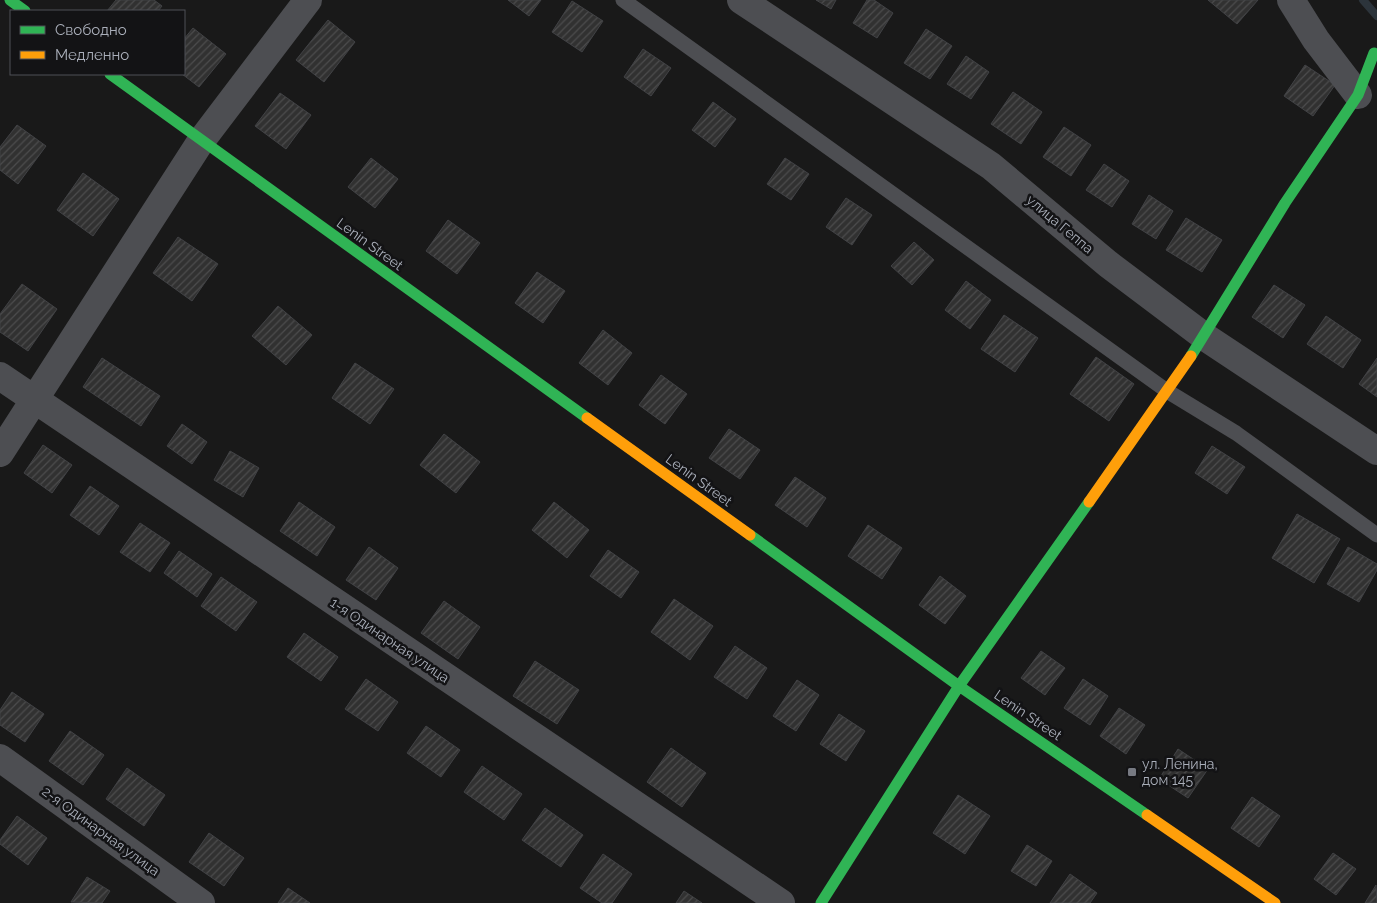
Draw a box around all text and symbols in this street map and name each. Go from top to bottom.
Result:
legend [10,10,185,75]
text: Свободно [55,21,127,39]
text: Медленно [55,46,129,64]
street label: улица Геппа [1023,191,1097,257]
street label: Lenin Street [334,215,406,274]
street label: Lenin Street [663,451,735,510]
street label: 1-я Одинарная улица [328,594,452,686]
street label: Lenin Street [991,687,1065,744]
place label: ул. Ленина, дом 145 [1142,756,1218,788]
marker: ул. Ленина, дом 145 [1126,766,1138,778]
street label: 2-я Одинарная улица [39,783,163,879]

